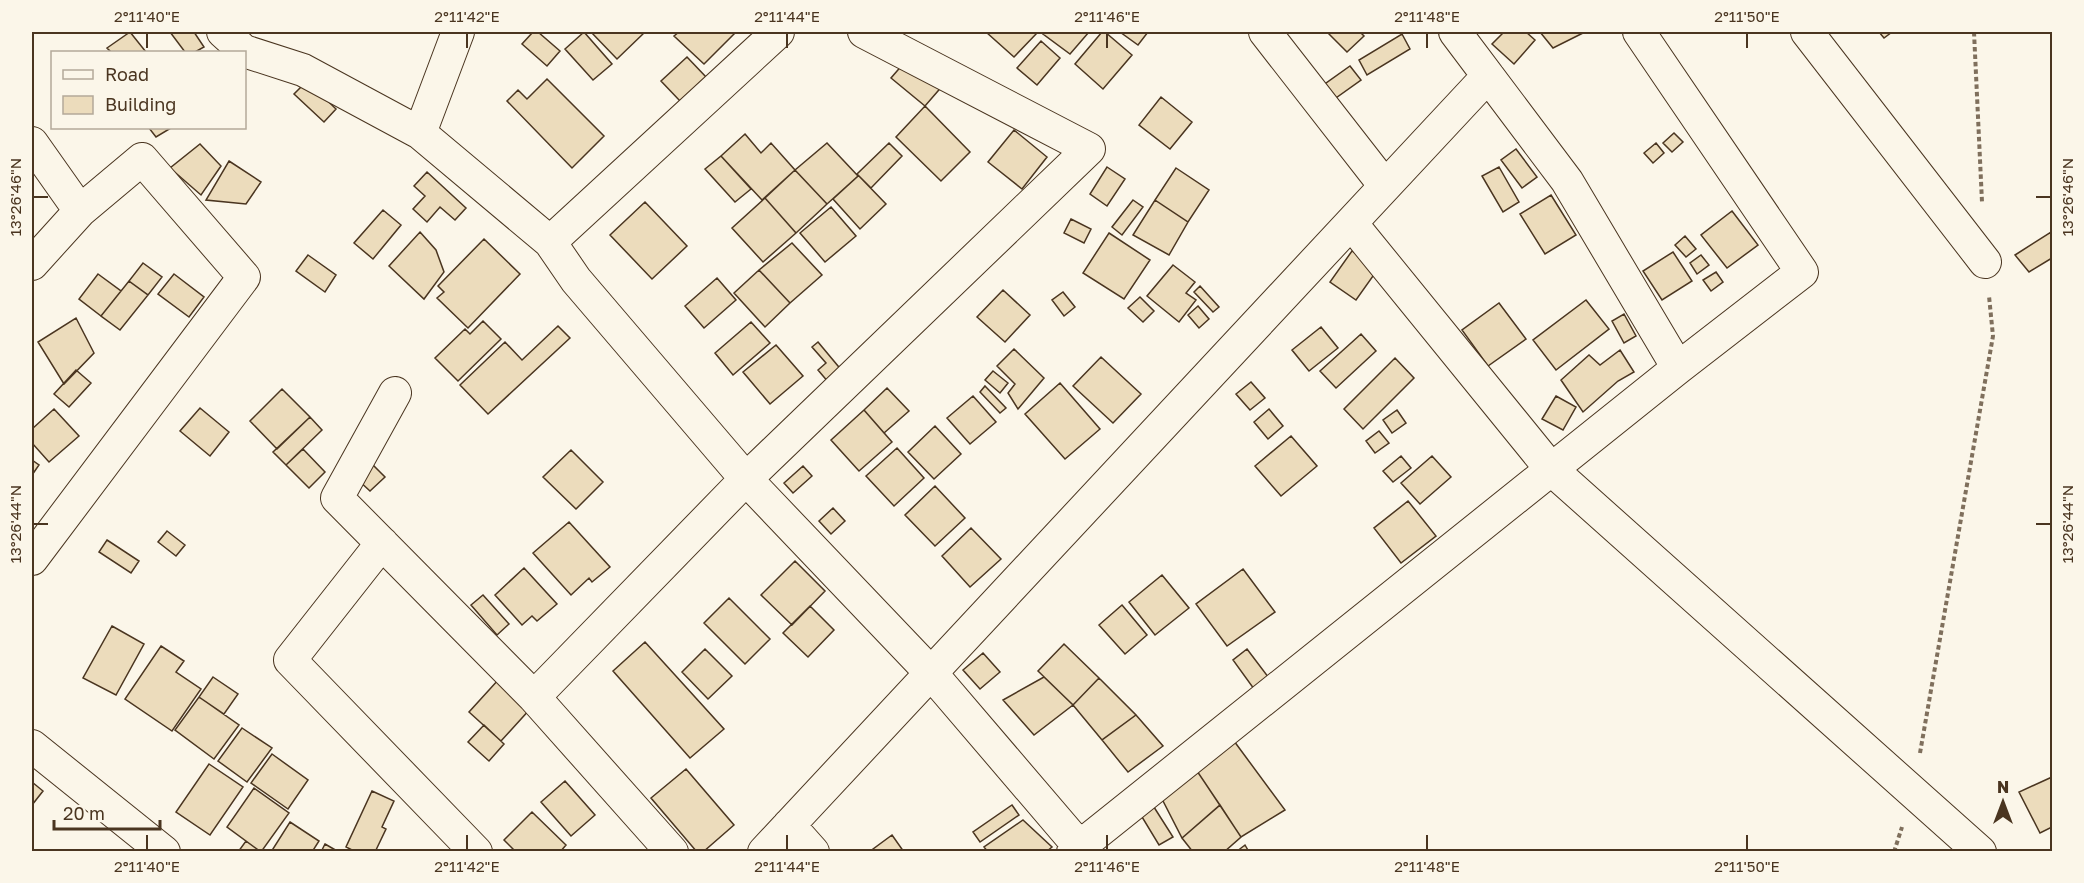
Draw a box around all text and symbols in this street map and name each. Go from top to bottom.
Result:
text: 2°11'40"E [114,7,180,25]
text: 2°11'42"E [434,7,500,25]
text: 2°11'44"E [754,7,820,25]
text: 2°11'46"E [1074,7,1140,25]
text: 2°11'48"E [1394,7,1460,25]
text: 2°11'50"E [1714,7,1780,25]
legend [51,51,246,129]
text: Road [105,63,149,85]
text: Building [105,93,176,115]
text: 13°26'46"N [6,158,24,236]
text: 13°26'46"N [2058,158,2076,236]
text: 13°26'44"N [6,485,24,563]
text: 13°26'44"N [2058,485,2076,563]
north arrow [1973,772,2033,832]
text: N [1997,777,2009,797]
scale bar [54,793,160,831]
text: 20 m [63,802,105,824]
text: 2°11'40"E [114,857,180,875]
text: 2°11'42"E [434,857,500,875]
text: 2°11'44"E [754,857,820,875]
text: 2°11'46"E [1074,857,1140,875]
text: 2°11'48"E [1394,857,1460,875]
text: 2°11'50"E [1714,857,1780,875]

